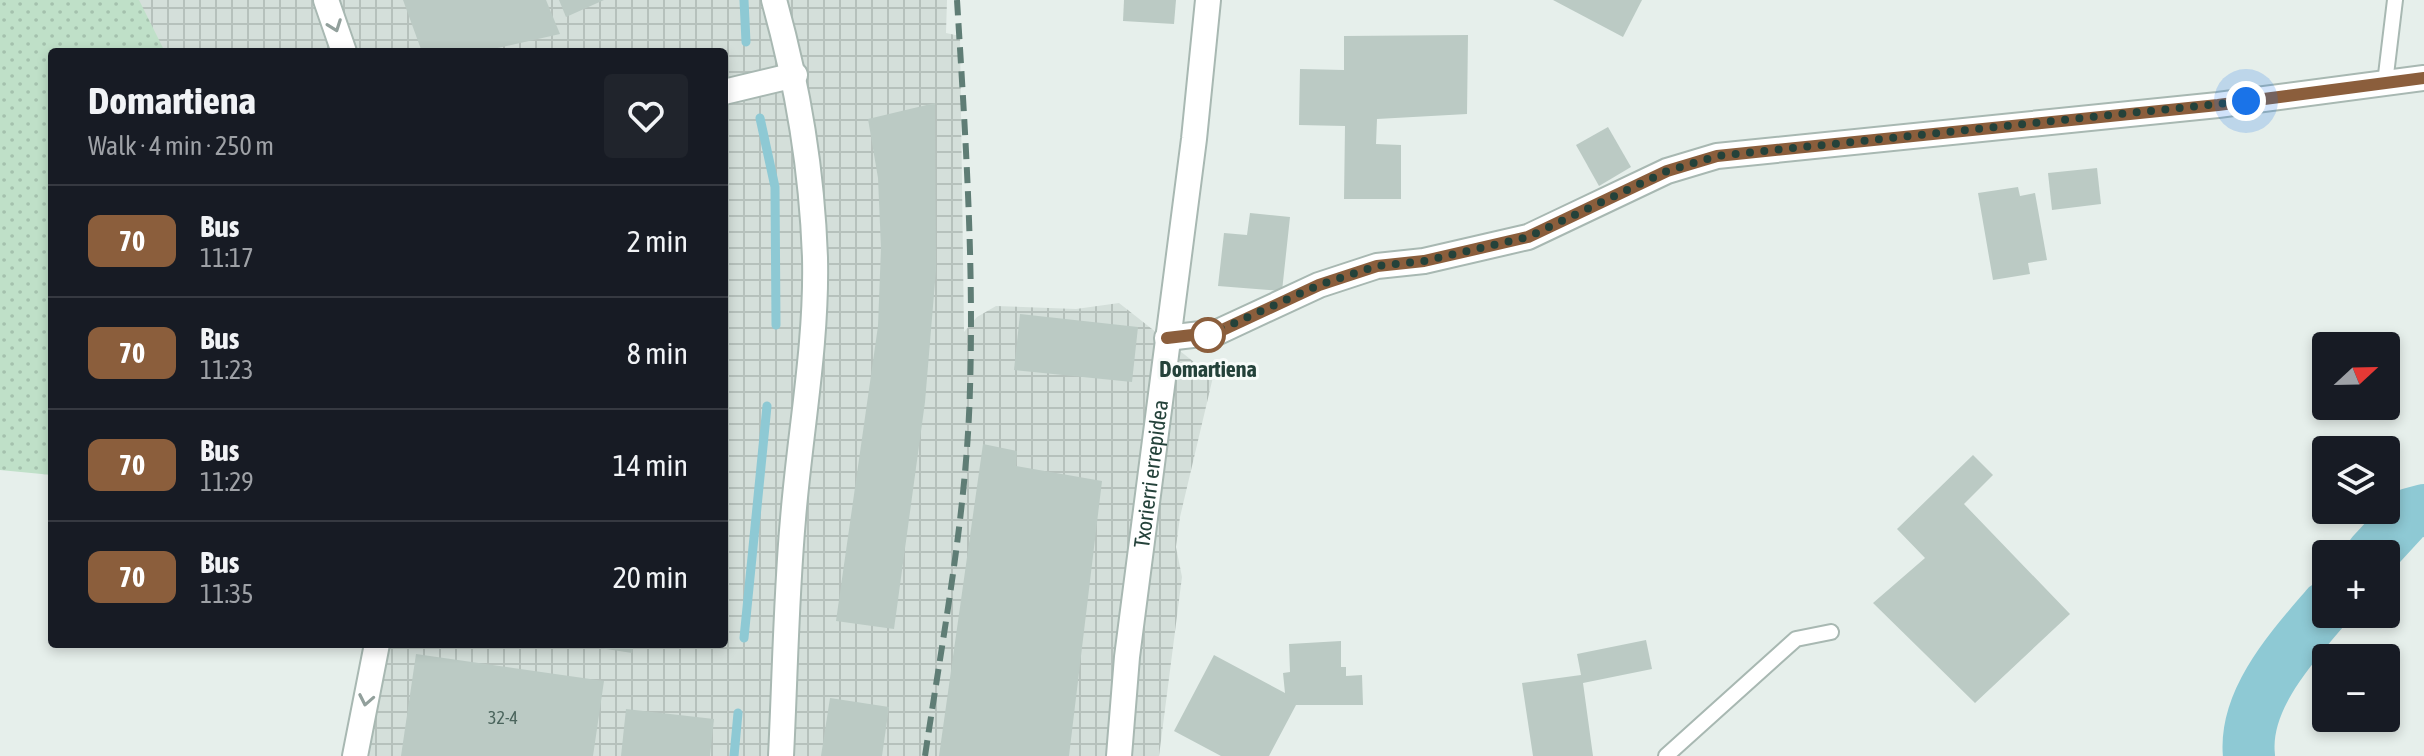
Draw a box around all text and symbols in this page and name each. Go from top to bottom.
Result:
one-way arrow [325,18,342,32]
button: heart [604,74,688,158]
text: Domartiena [88,79,256,122]
your location [2226,81,2266,121]
text: Walk · 4 min · 250 m [88,131,274,161]
text: Bus [200,209,239,243]
text: 2 min [627,224,688,258]
text: 70 [119,225,145,257]
text: 11:17 [200,243,254,273]
marker: Domartiena [1191,318,1225,352]
text: Bus [200,321,239,355]
north arrow [2312,332,2400,420]
map controls [2312,332,2400,732]
text: 8 min [627,336,688,370]
text: 70 [119,337,145,369]
text: 11:23 [200,355,254,385]
place label: Domartiena [1159,356,1257,382]
street label: Txorierri errepidea [1128,398,1173,549]
text: Bus [200,433,239,467]
button: layers [2312,436,2400,524]
text: 14 min [613,448,688,482]
text: 70 [119,449,145,481]
text: 11:29 [200,467,254,497]
button: + [2312,540,2400,628]
text: Bus [200,545,239,579]
text: 20 min [613,560,688,594]
text: 70 [119,561,145,593]
text: 11:35 [200,579,254,609]
button: − [2312,644,2400,732]
one-way arrow [359,693,376,707]
house number: 32-4 [488,707,518,728]

